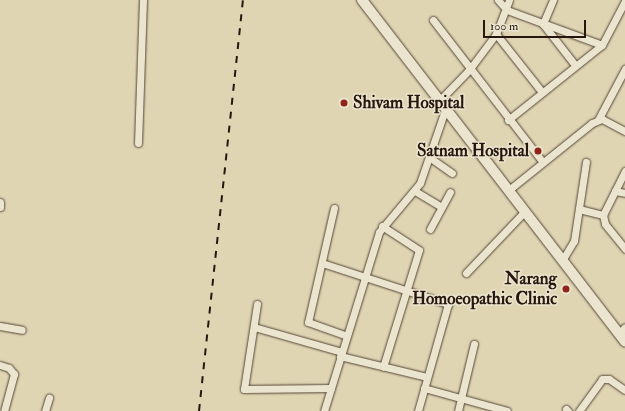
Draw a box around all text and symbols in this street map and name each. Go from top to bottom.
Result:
scale bar [485,12,588,38]
text: 100 m [490,19,518,34]
place label: Shivam Hospital [353,93,464,113]
marker: Shivam Hospital [338,97,350,109]
place label: Satnam Hospital [417,141,529,161]
marker: Satnam Hospital [532,145,544,157]
place label: Narang Homoeopathic Clinic [412,269,557,309]
marker: Narang Homoeopathic Clinic [560,283,572,295]

